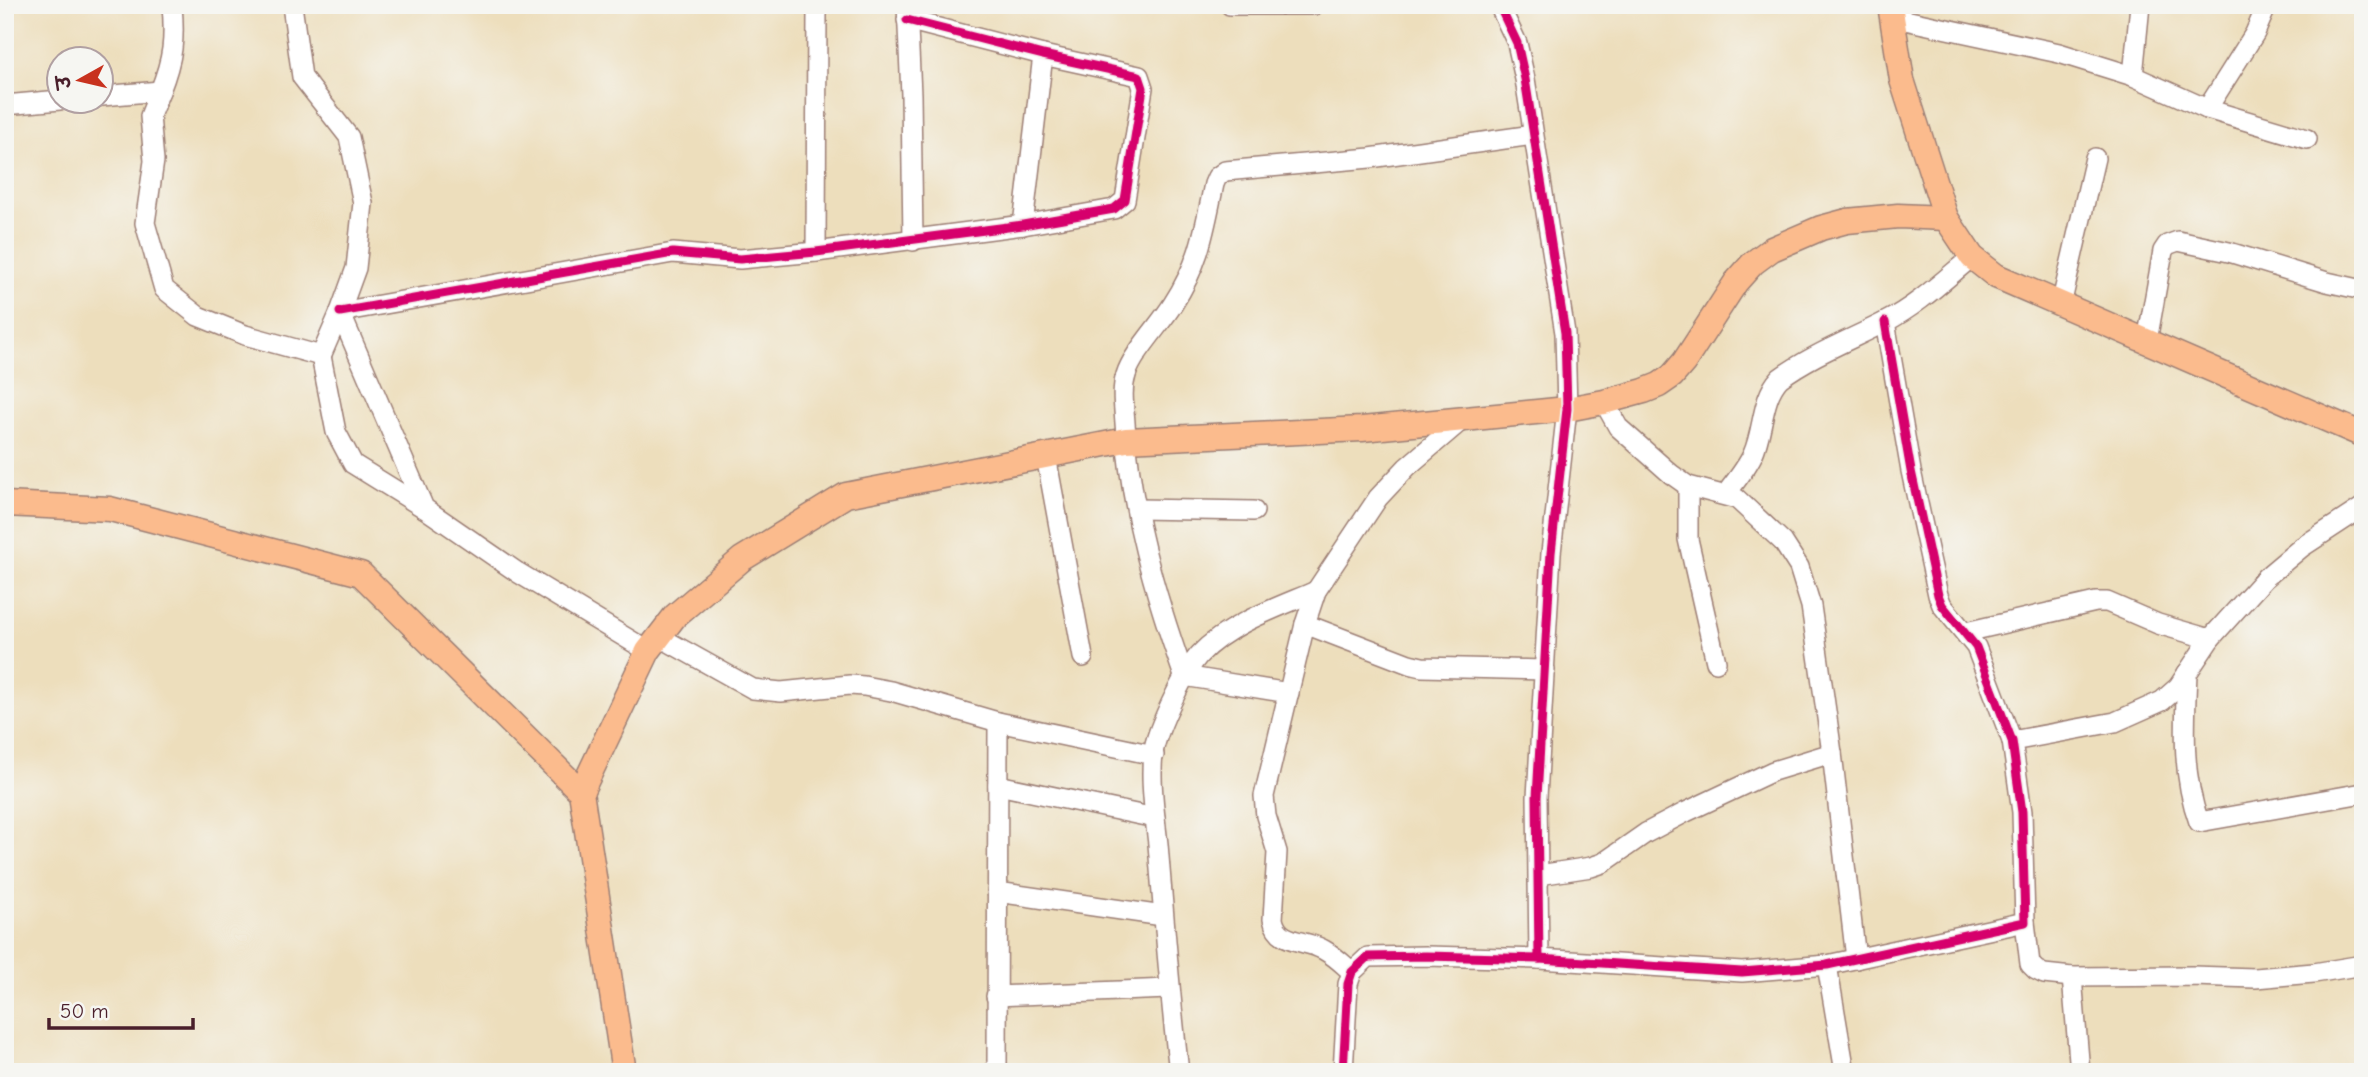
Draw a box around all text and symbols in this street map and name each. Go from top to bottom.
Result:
north arrow [46,46,116,116]
text: उ [52,72,76,92]
scale bar [49,986,192,1030]
text: 50 m [60,999,109,1023]

